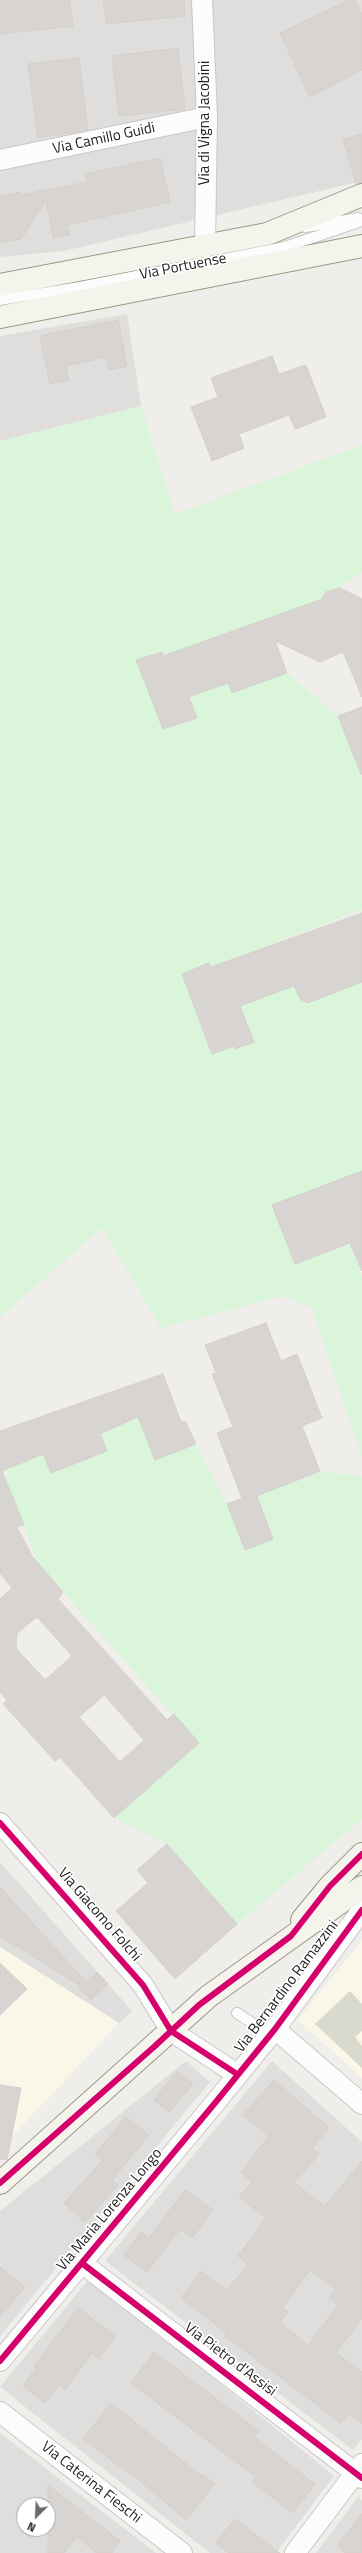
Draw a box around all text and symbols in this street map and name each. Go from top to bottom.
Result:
street label: Via di Vigna Jacobini [196,61,214,185]
street label: Via Camillo Guidi [51,119,157,159]
street label: Via Portuense [138,250,228,284]
street label: Via Giacomo Folchi [54,1865,144,1965]
street label: Via Bernardino Ramazzini [231,1917,343,2057]
street label: Via Maria Lorenza Longo [54,2145,166,2275]
street label: Via Pietro d'Assisi [180,2319,280,2401]
street label: Via Caterina Fieschi [37,2438,145,2528]
north arrow [16,2497,56,2537]
text: N [25,2518,38,2536]

